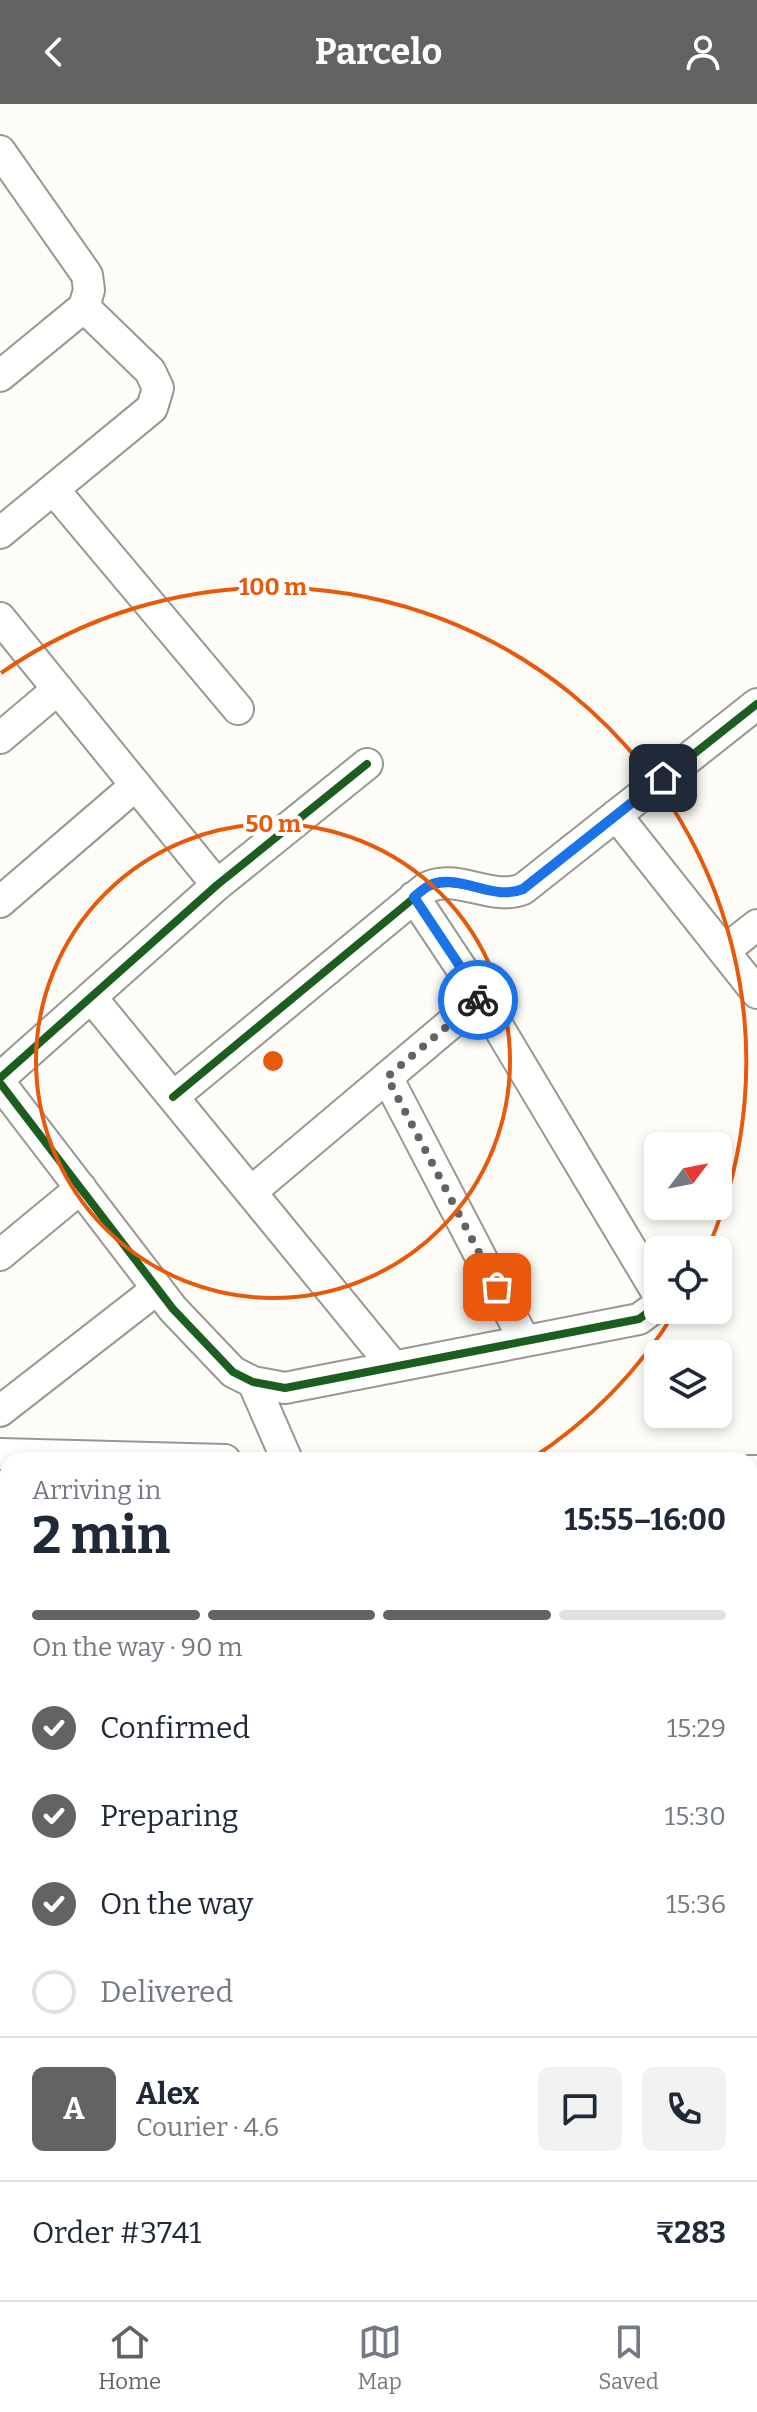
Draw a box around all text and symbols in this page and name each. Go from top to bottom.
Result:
icon: back [32,30,76,74]
text: Parcelo [315,30,442,74]
icon: person [681,30,725,74]
text: 100 m [239,573,307,601]
pin [629,744,697,812]
icon: home [641,756,685,800]
text: 50 m [245,810,301,838]
courier [438,960,518,1040]
icon: bike [456,978,500,1022]
centre of rings [259,1047,287,1075]
north arrow [644,1132,732,1220]
map controls [644,1132,732,1428]
button: locate [644,1236,732,1324]
pin [463,1253,531,1321]
icon: bag [475,1265,519,1309]
button: layers [644,1340,732,1428]
text: Arriving in [32,1475,161,1506]
text: 15:55–16:00 [564,1502,726,1538]
text: 2 min [32,1504,170,1567]
text: On the way · 90 m [32,1632,243,1663]
icon: check [32,1706,76,1750]
text: Confirmed [100,1710,250,1746]
text: 15:29 [667,1713,726,1744]
icon: check [32,1794,76,1838]
text: Preparing [100,1798,238,1834]
text: 15:30 [665,1801,726,1832]
icon: check [32,1882,76,1926]
text: On the way [100,1886,253,1922]
text: 15:36 [666,1889,726,1920]
text: Delivered [100,1974,233,2010]
button: chat [538,2067,622,2151]
button: phone [642,2067,726,2151]
text: Alex [136,2076,199,2112]
text: A [63,2091,85,2127]
text: Courier · 4.6 [136,2112,279,2143]
text: Order #3741 [32,2215,201,2251]
text: ₹283 [655,2215,726,2251]
tab: Home [98,2320,161,2395]
tab: Map [357,2320,402,2395]
tab: Saved [598,2320,659,2395]

